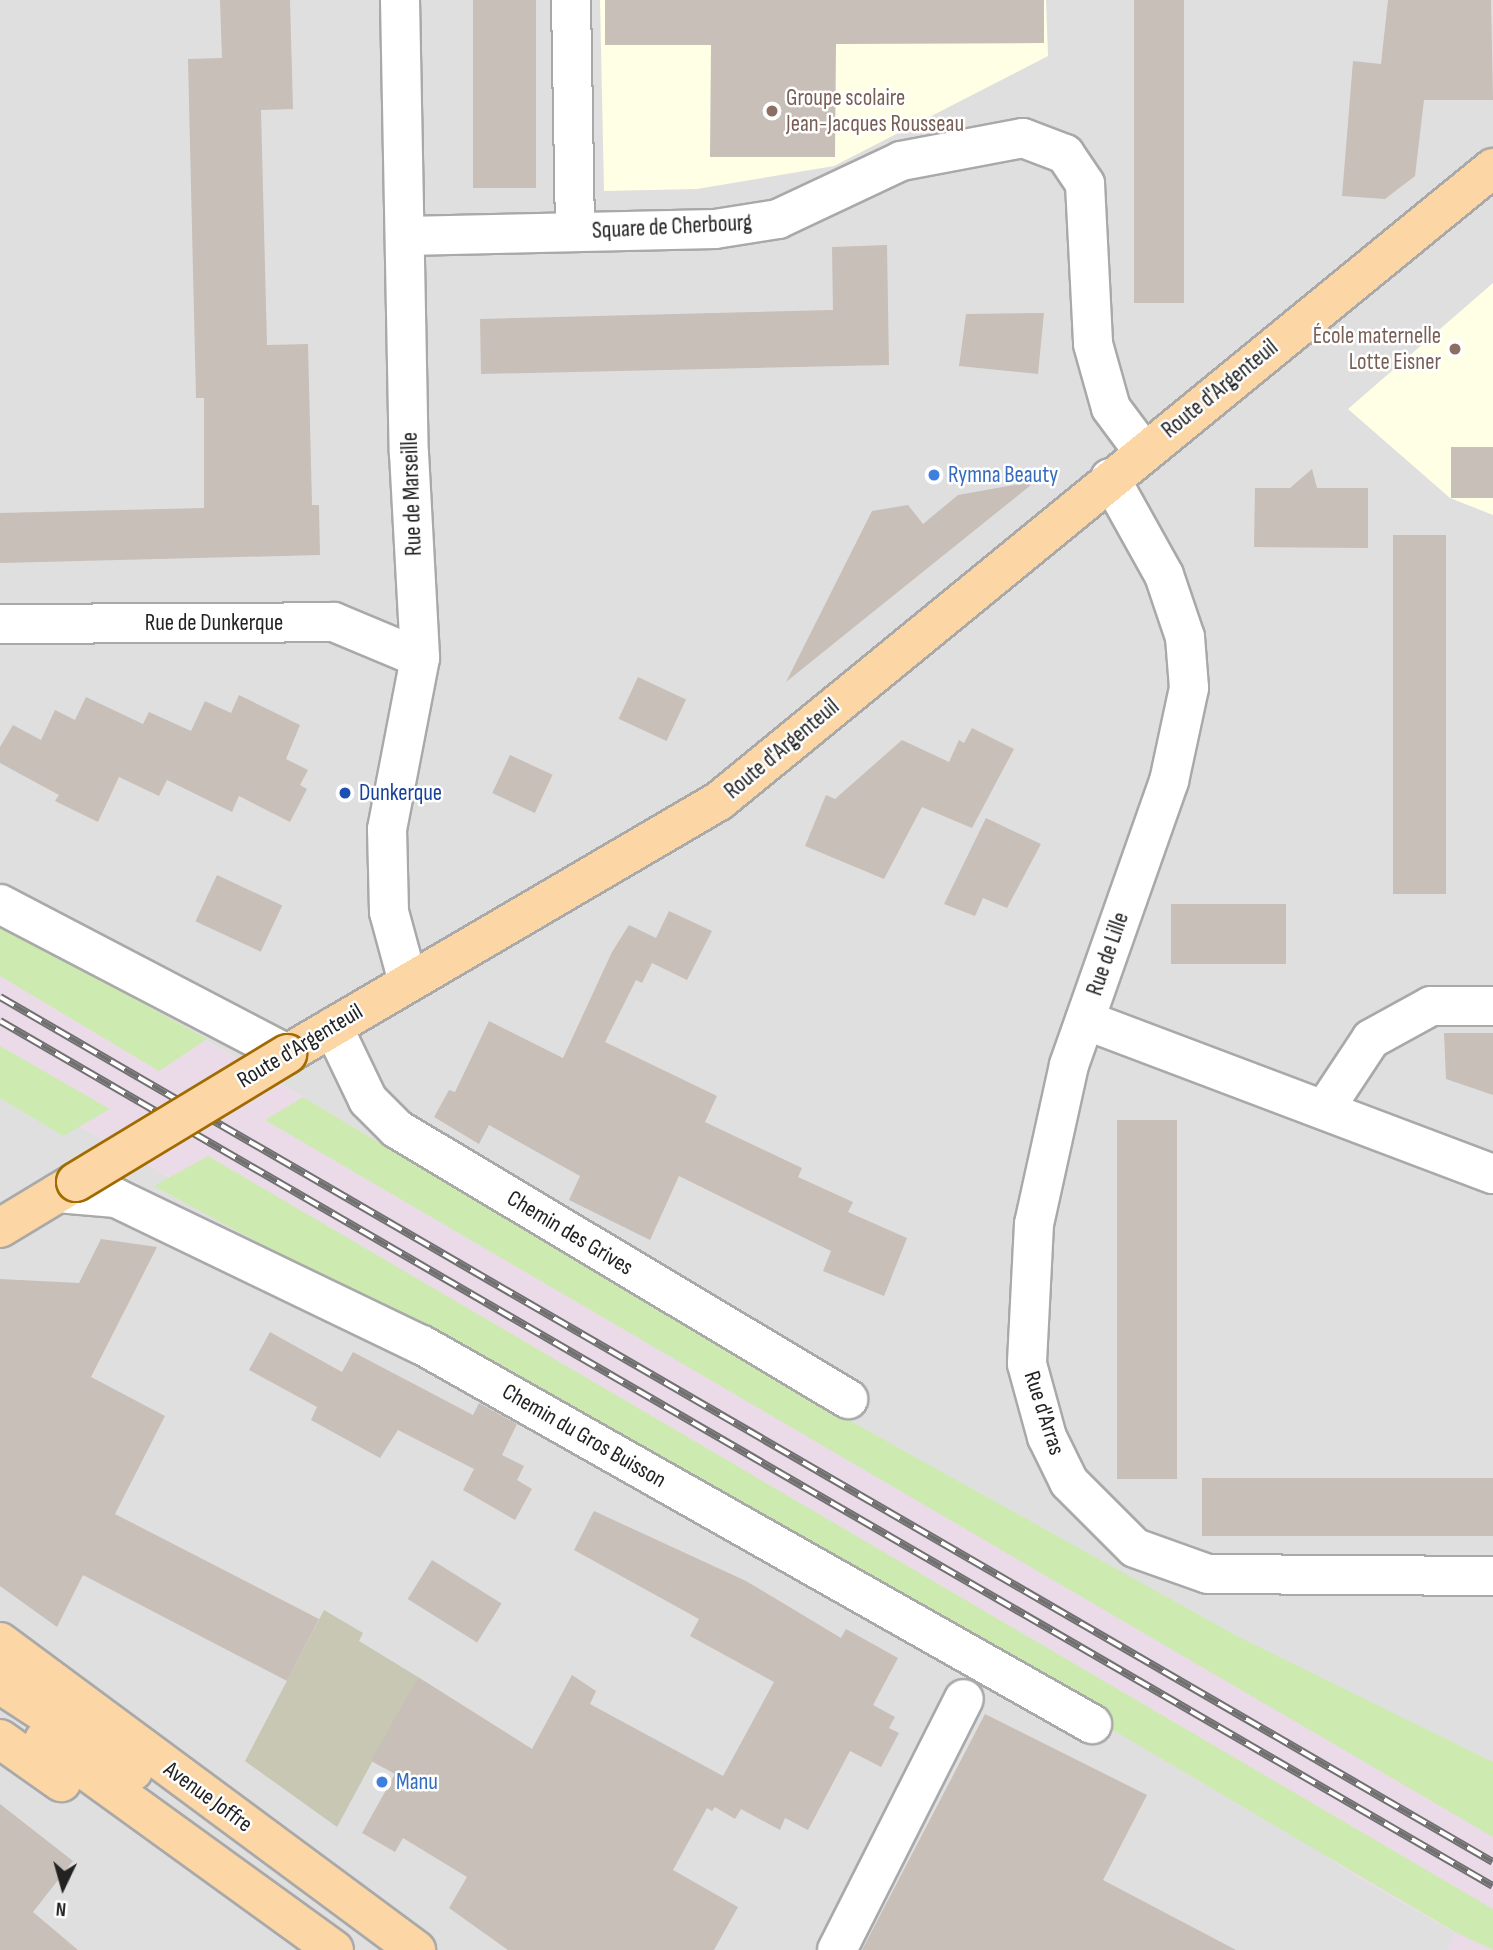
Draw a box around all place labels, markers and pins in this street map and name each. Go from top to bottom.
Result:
place label: Groupe scolaire Jean-Jacques Rousseau [786,84,964,138]
marker: Groupe scolaire Jean-Jacques Rousseau [764,103,780,119]
place label: École maternelle Lotte Eisner [1313,322,1441,376]
marker: École maternelle Lotte Eisner [1447,341,1463,357]
place label: Rymna Beauty [948,461,1058,489]
marker: Rymna Beauty [926,467,942,483]
place label: Dunkerque [359,779,442,807]
marker: Dunkerque [337,785,353,801]
place label: Manu [396,1768,438,1796]
marker: Manu [374,1774,390,1790]

